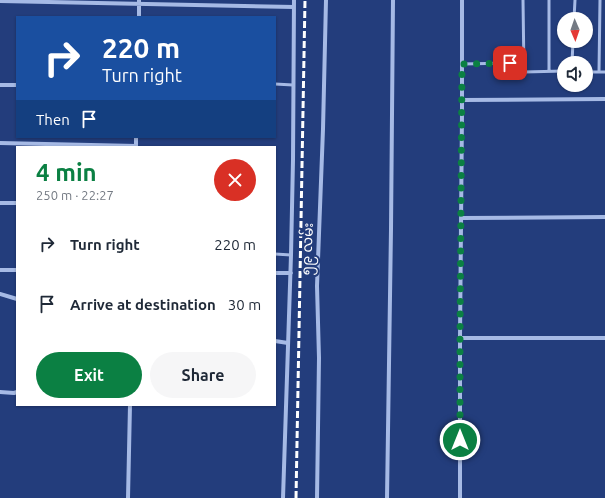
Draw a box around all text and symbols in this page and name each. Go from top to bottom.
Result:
north arrow [557,12,593,48]
map controls [557,12,593,92]
icon: right [36,32,88,84]
text: 220 m [102,32,180,63]
pin [493,46,527,80]
icon: arrive [499,52,521,74]
button: sound [557,56,593,92]
text: Turn right [102,65,182,85]
icon: arrive [78,108,100,130]
text: Then [36,111,70,128]
text: 4 min [36,159,97,186]
button: close [214,159,256,201]
text: 250 m · 22:27 [36,188,114,202]
street label: ၅၉ လမ်း [296,222,320,276]
icon: right [36,233,58,255]
text: Turn right [70,236,140,253]
text: 220 m [214,236,256,253]
icon: arrive [36,293,58,315]
text: Arrive at destination [70,296,216,313]
text: 30 m [228,296,261,313]
button: Exit [36,352,142,398]
button: Share [150,352,256,398]
position arrow [439,419,481,461]

